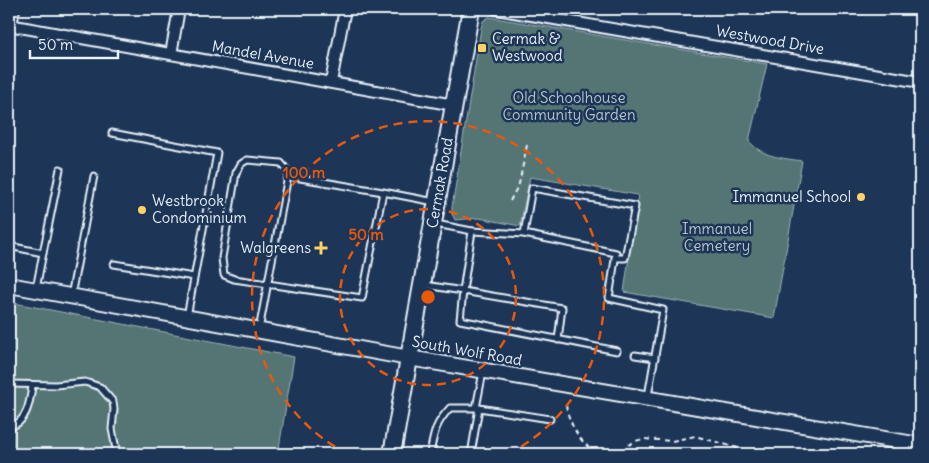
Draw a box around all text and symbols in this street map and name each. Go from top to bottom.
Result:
street label: Westwood Drive [714,21,826,58]
scale bar [30,28,118,60]
place label: Cermak & Westwood [492,29,563,65]
text: 50 m [38,35,73,54]
street label: Mandel Avenue [211,36,316,73]
marker: Cermak & Westwood [476,42,488,54]
park label: Old Schoolhouse Community Garden [502,88,636,124]
street label: Cermak Road [422,136,457,230]
text: 100 m [283,163,325,182]
place label: Immanuel School [733,187,851,206]
place label: Westbrook Condominium [152,191,247,227]
marker: Immanuel School [855,191,867,203]
marker: Westbrook Condominium [136,204,148,216]
park label: Immanuel Cemetery [682,219,752,255]
text: 50 m [348,225,384,244]
place label: Walgreens [240,238,311,257]
marker: Walgreens [315,242,327,254]
centre of rings [419,288,437,306]
street label: South Wolf Road [411,331,524,370]

